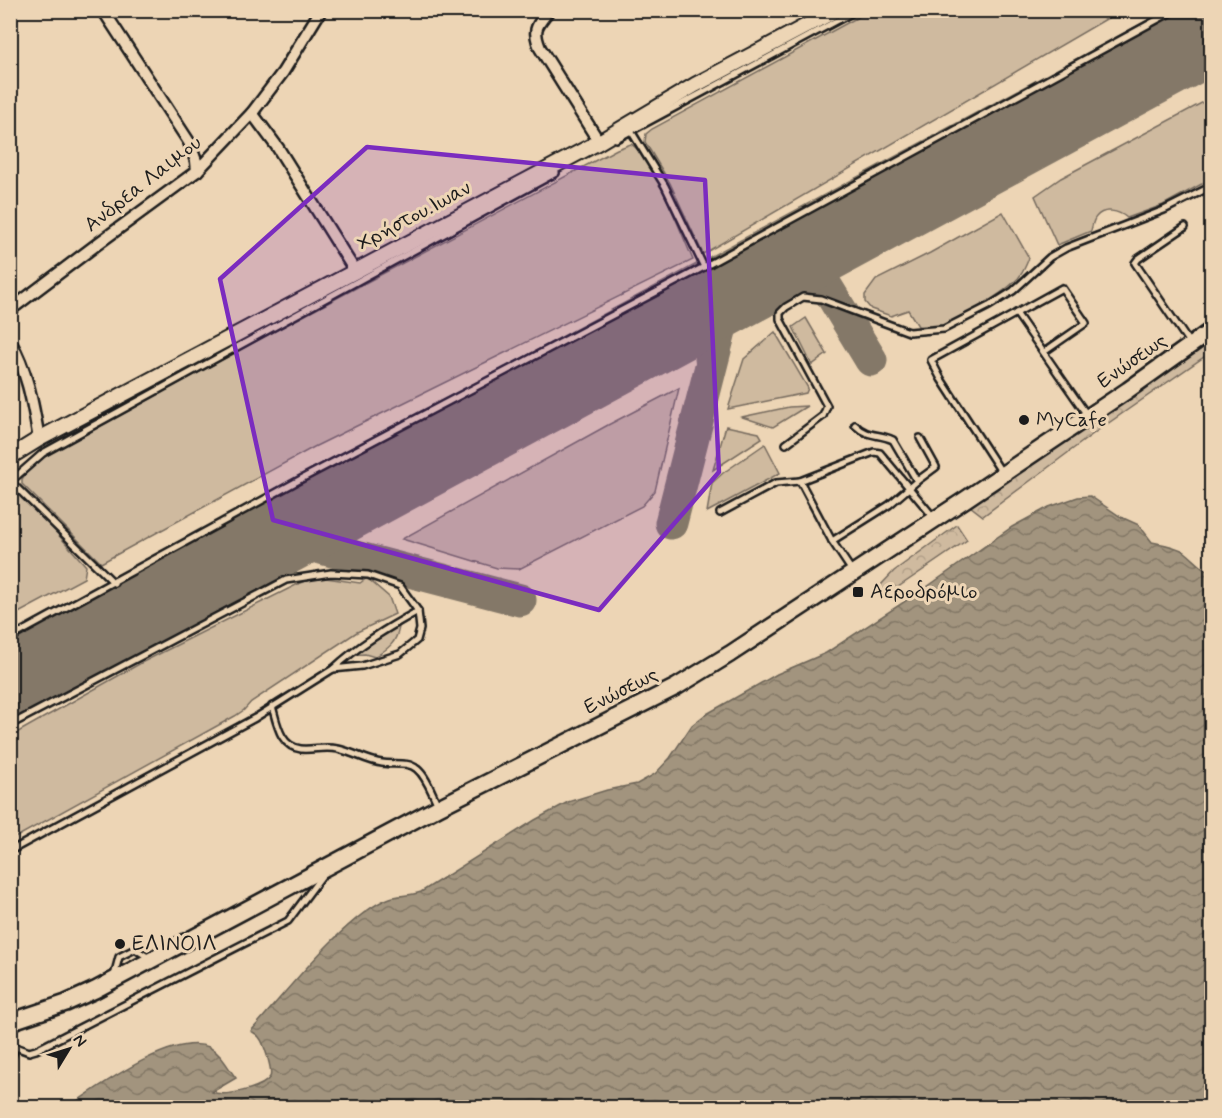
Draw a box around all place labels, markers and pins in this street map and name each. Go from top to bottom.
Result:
place label: MyCafe [1036,406,1107,434]
marker: MyCafe [1017,413,1031,427]
place label: Αεροδρόμιο [870,578,977,606]
marker: Αεροδρόμιο [851,585,865,599]
place label: ΕΛΙΝΟΙΛ [132,930,216,958]
marker: ΕΛΙΝΟΙΛ [113,937,127,951]

